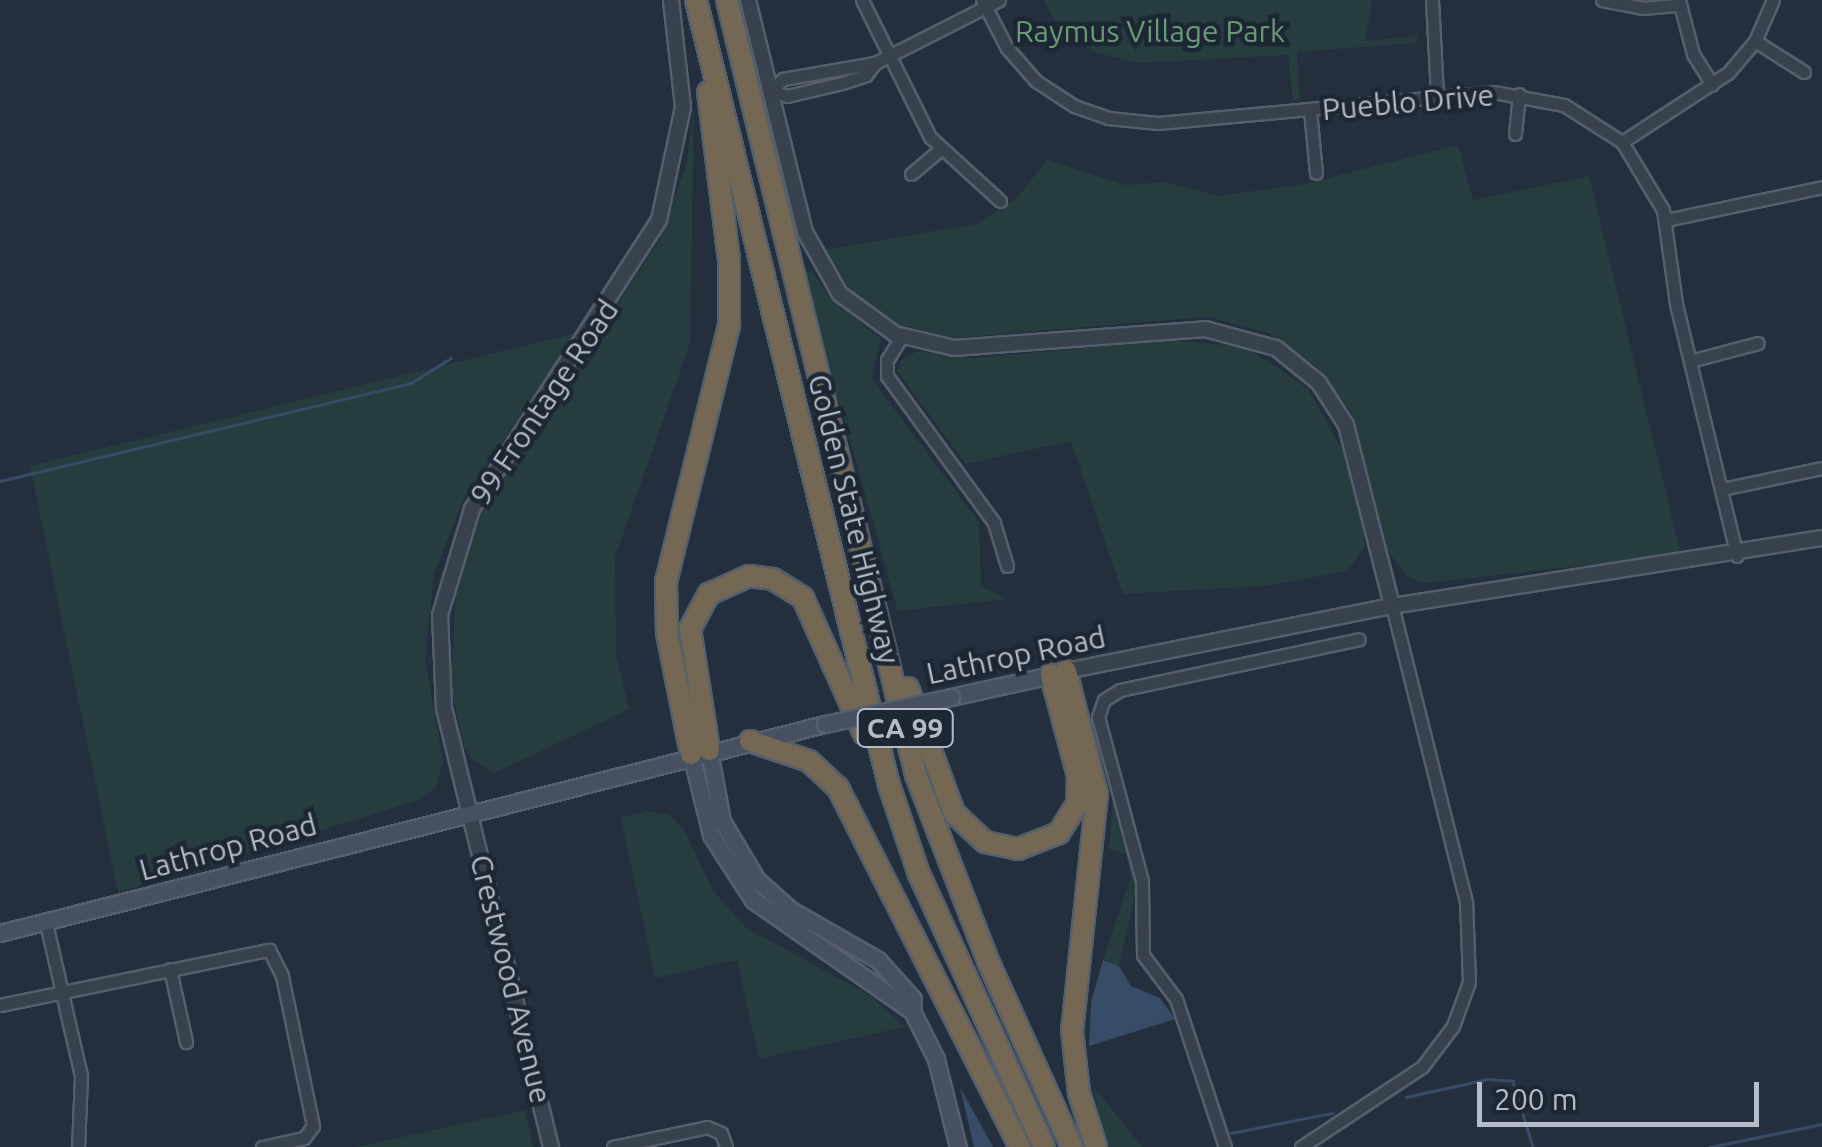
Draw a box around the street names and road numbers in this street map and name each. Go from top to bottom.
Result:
street label: Pueblo Drive [1321,77,1495,127]
street label: 99 Frontage Road [462,293,626,511]
street label: Golden State Highway [801,371,907,667]
street label: Lathrop Road [923,618,1109,692]
road number: CA 99 [855,705,955,751]
street label: Lathrop Road [135,806,321,888]
street label: Crestwood Avenue [463,851,559,1107]

